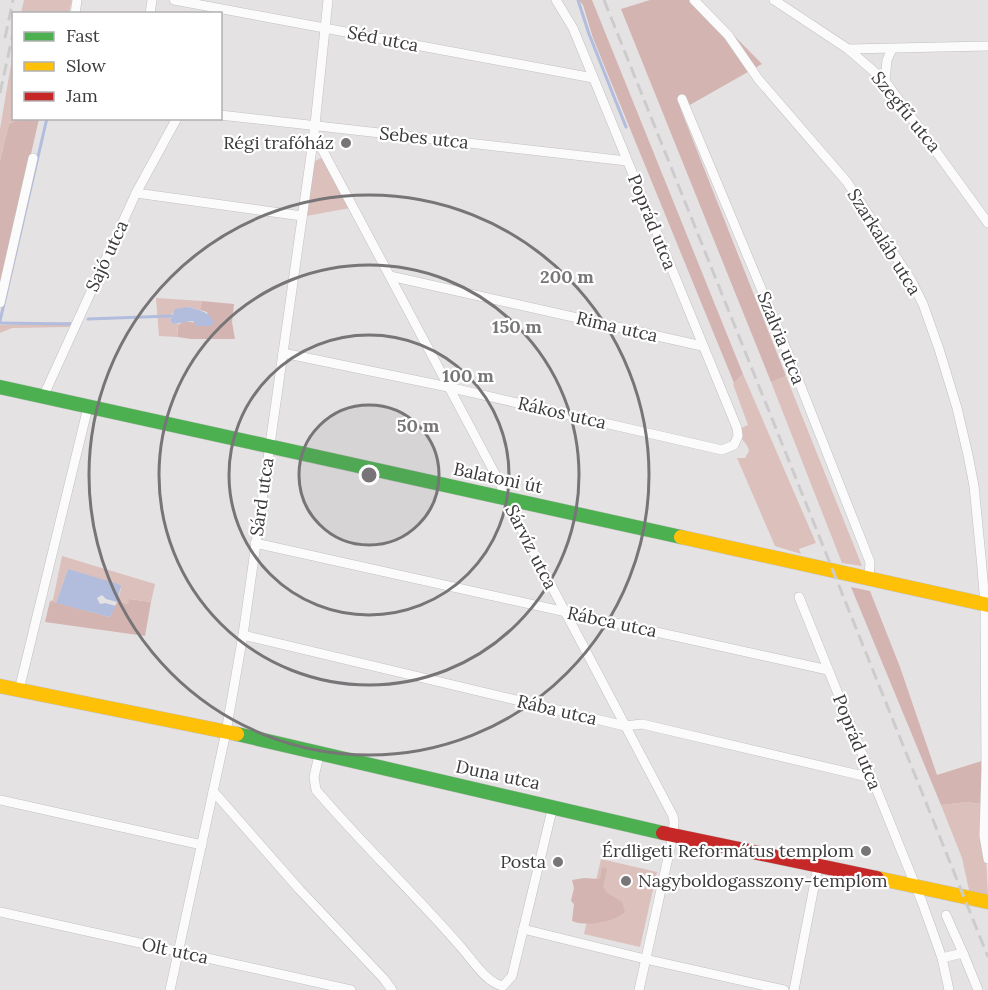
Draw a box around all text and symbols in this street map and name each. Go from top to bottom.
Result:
legend [12,12,222,120]
street label: Séd utca [346,20,421,57]
text: Fast [66,24,100,47]
text: Slow [66,54,106,77]
street label: Szegfű utca [867,66,946,157]
text: Jam [65,84,98,107]
street label: Sebes utca [378,121,470,154]
place label: Régi trafóház [223,131,334,154]
marker: Régi trafóház [339,136,353,150]
street label: Poprád utca [623,171,682,273]
street label: Szarkaláb utca [843,184,926,299]
street label: Sajó utca [80,216,133,295]
text: 200 m [540,265,594,288]
street label: Szalvia utca [752,288,811,388]
street label: Rima utca [574,306,660,347]
text: 150 m [492,315,542,338]
text: 100 m [442,364,494,387]
street label: Rákos utca [516,391,609,434]
text: 50 m [397,414,440,437]
street label: Sárd utca [245,456,278,538]
street label: Balatoni út [451,457,545,498]
centre of rings [359,465,379,485]
street label: Sárvíz utca [500,501,563,593]
street label: Rábca utca [565,601,659,642]
street label: Rába utca [515,689,599,730]
street label: Poprád utca [828,691,887,793]
street label: Duna utca [454,754,542,795]
place label: Érdligeti Református templom [602,839,854,862]
marker: Érdligeti Református templom [859,844,873,858]
place label: Posta [500,850,546,873]
marker: Posta [551,855,565,869]
place label: Nagyboldogasszony-templom [638,869,888,892]
marker: Nagyboldogasszony-templom [619,874,633,888]
street label: Olt utca [140,932,210,969]

